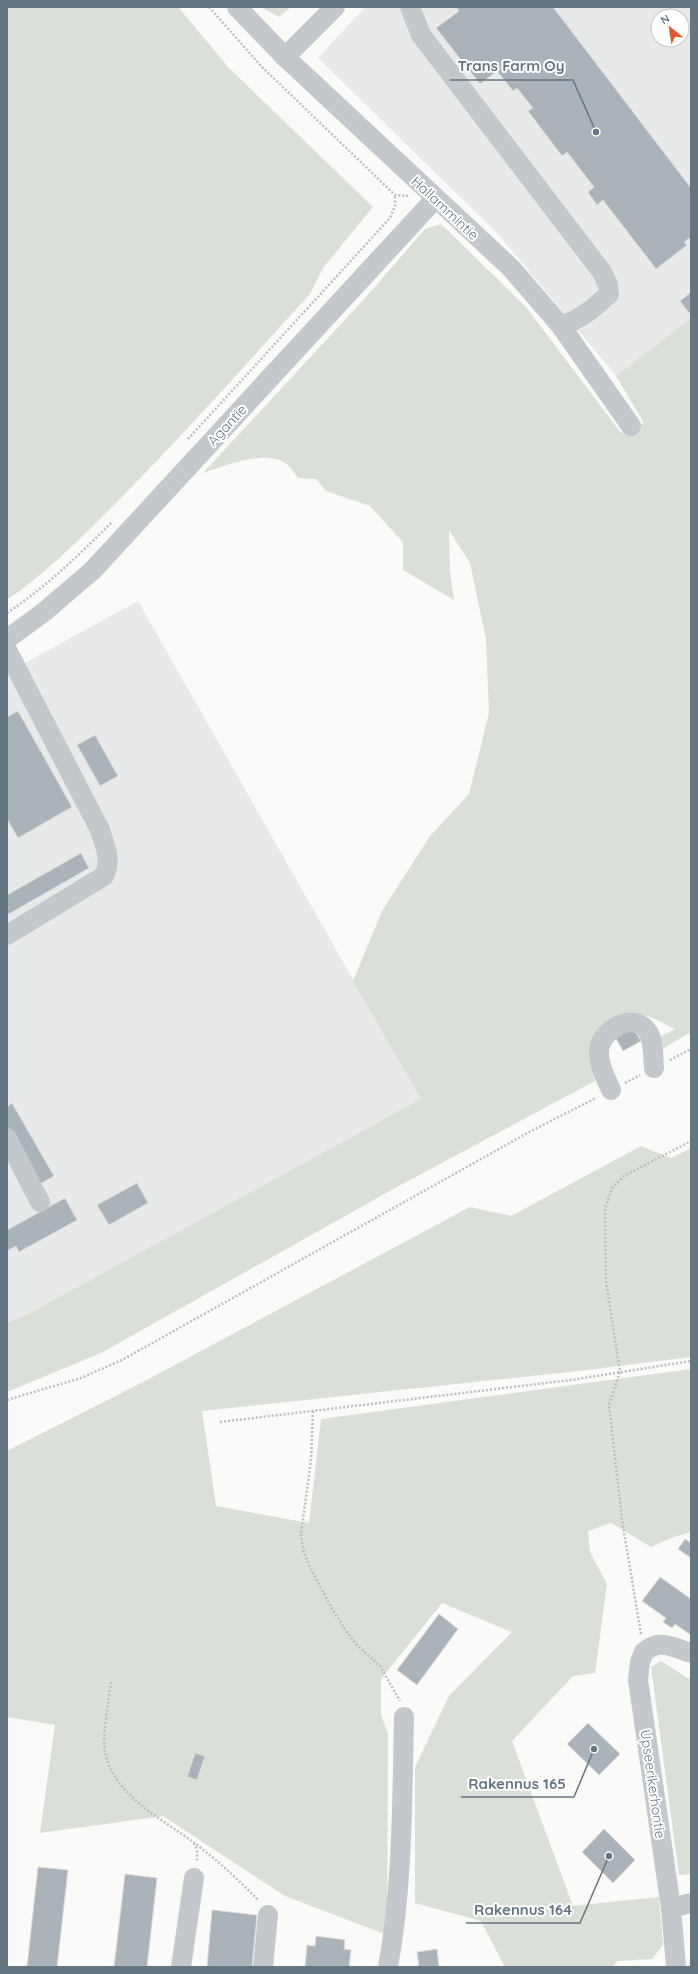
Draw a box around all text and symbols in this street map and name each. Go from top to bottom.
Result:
north arrow [650,8,690,48]
text: N [658,11,672,27]
callout: Trans Farm Oy [450,53,573,80]
text: Trans Farm Oy [458,56,564,75]
street label: Hallammintie [407,172,483,244]
street label: Agantie [203,401,251,449]
street label: Upseerikerhontie [636,1728,670,1840]
callout: Rakennus 165 [461,1770,574,1797]
text: Rakennus 165 [468,1774,566,1793]
callout: Rakennus 164 [466,1896,580,1923]
text: Rakennus 164 [474,1900,572,1919]

